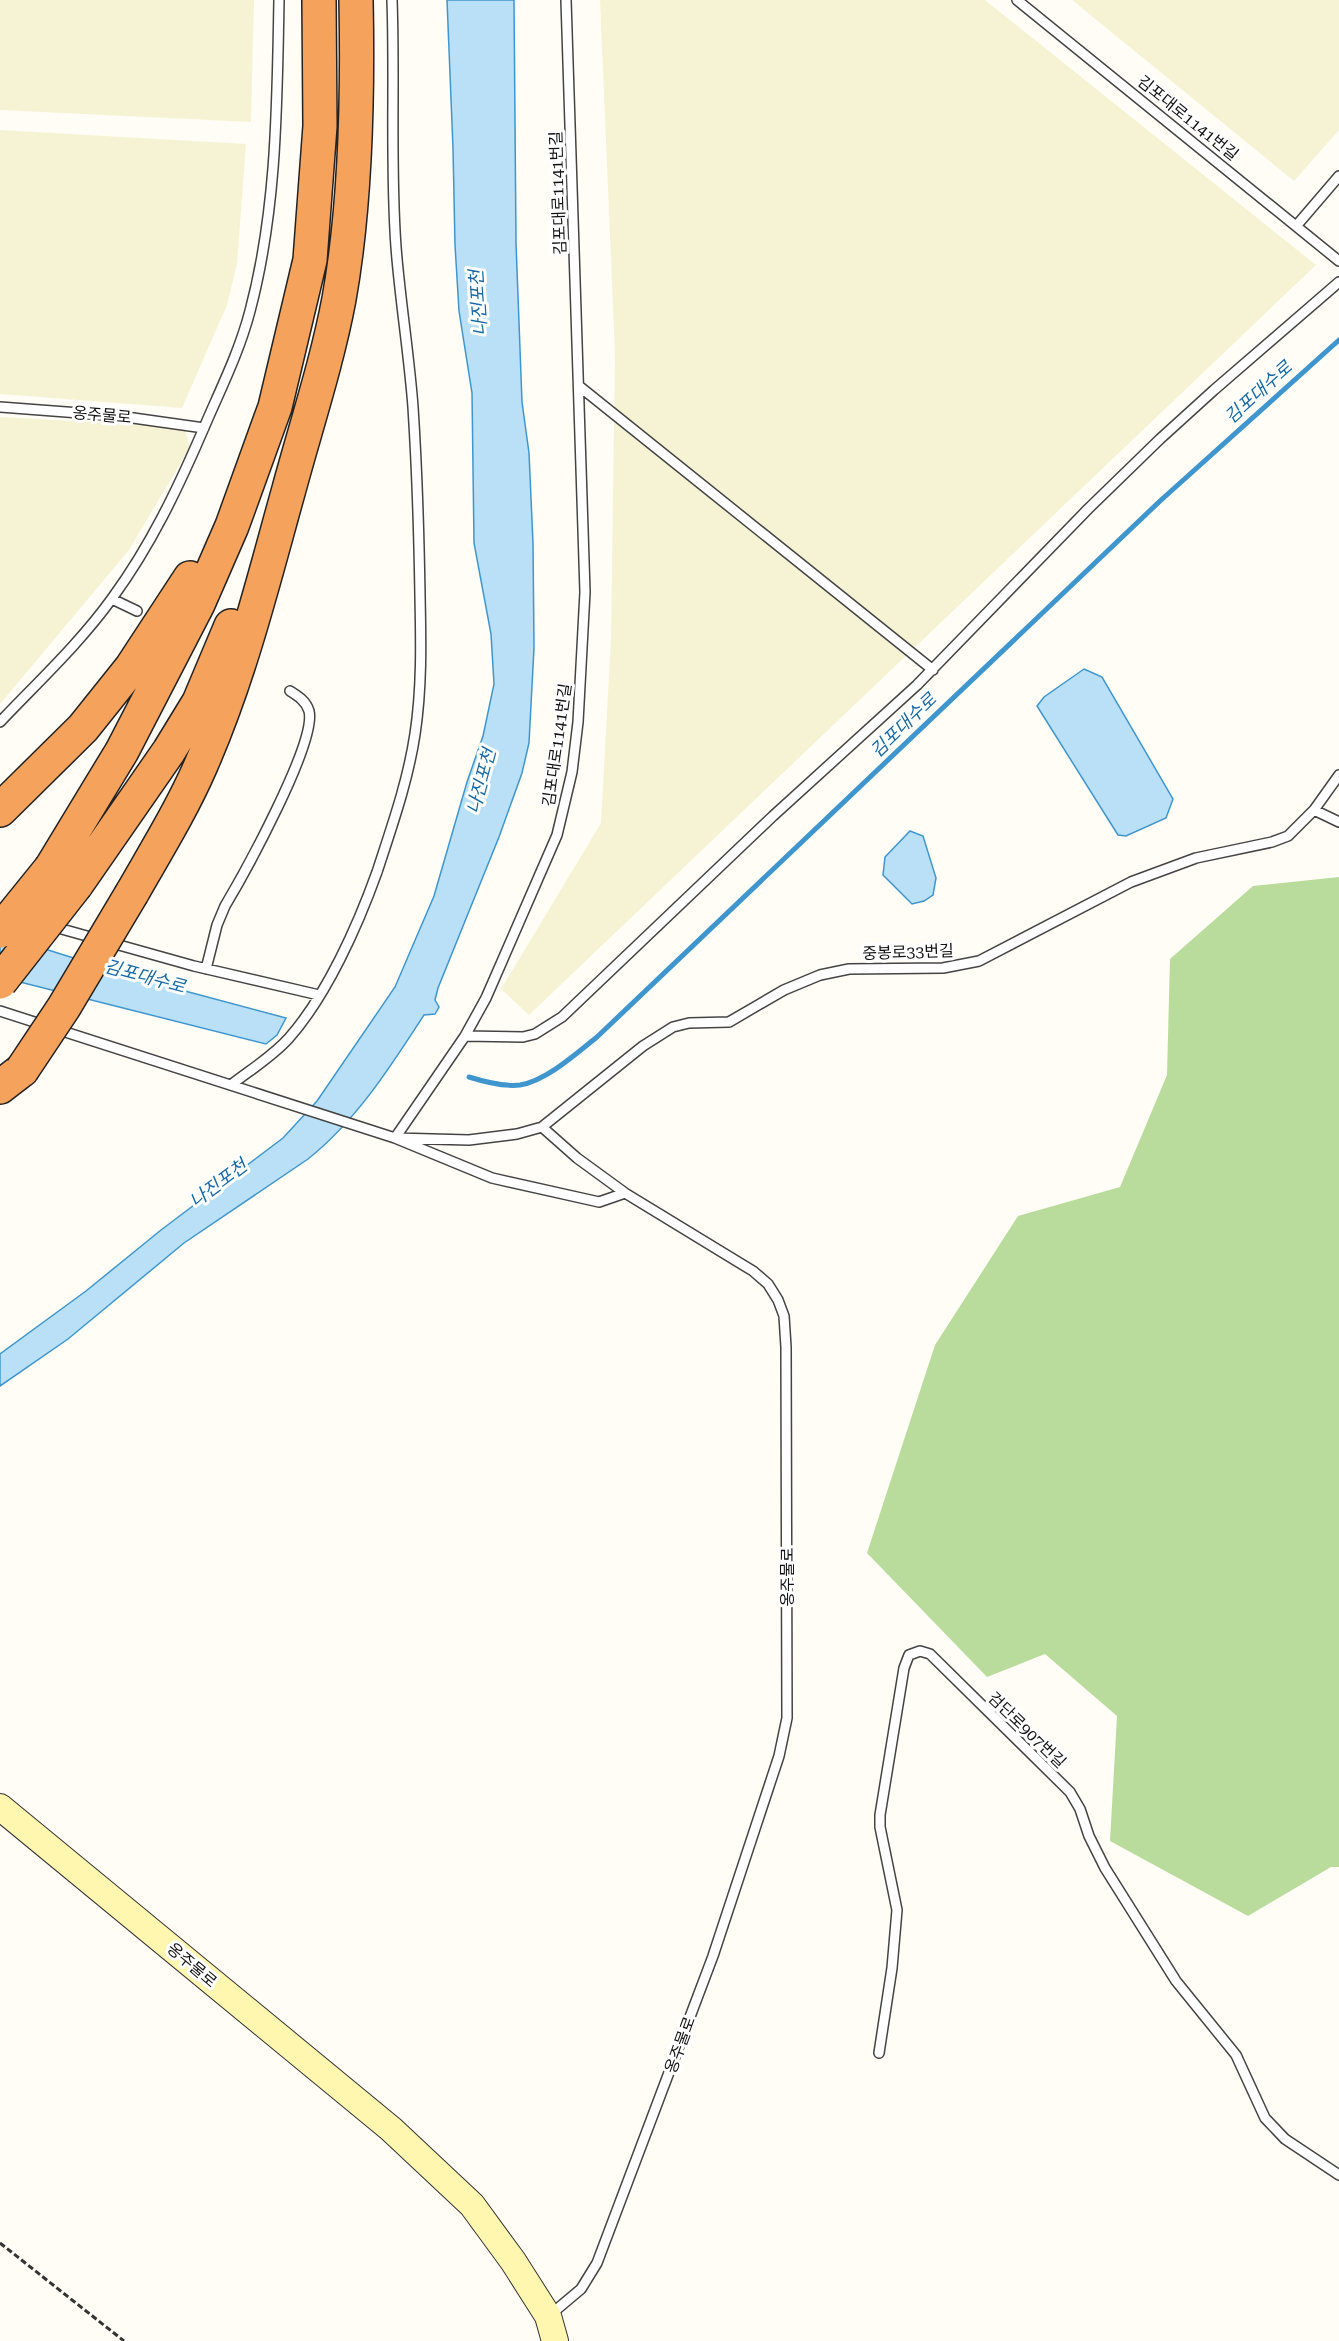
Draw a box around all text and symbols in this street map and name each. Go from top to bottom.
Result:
street label: 김포대로1141번길 [1134,72,1242,164]
street label: 김포대로1141번길 [546,131,570,255]
water label: 나진포천 [465,267,491,337]
water label: 김포대수로 [1220,356,1297,428]
street label: 옹주물로 [72,403,132,427]
street label: 김포대로1141번길 [539,682,575,808]
water label: 김포대수로 [866,688,941,761]
water label: 나진포천 [462,744,500,816]
street label: 중봉로33번길 [862,941,954,963]
water label: 김포대수로 [102,955,189,997]
water label: 나진포천 [185,1153,253,1211]
street label: 옹주물로 [778,1547,797,1606]
street label: 검단로907번길 [984,1688,1070,1772]
street label: 옹주물로 [163,1939,221,1991]
street label: 옹주물로 [661,2014,699,2076]

